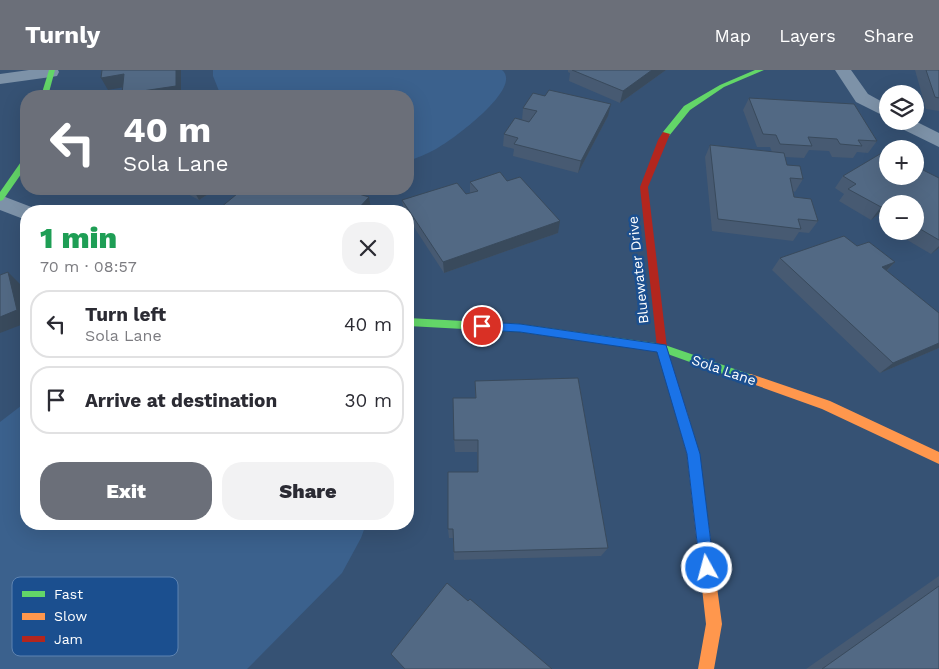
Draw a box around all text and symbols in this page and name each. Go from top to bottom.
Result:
text: Turnly [25,21,100,49]
text: Map [714,25,751,46]
text: Layers [779,25,836,46]
text: Share [864,25,914,46]
map controls [879,85,924,240]
button: layers [879,85,924,130]
text: 40 m [123,109,211,151]
icon: left [40,110,105,175]
button: + [879,140,924,185]
text: Sola Lane [123,151,228,176]
button: − [879,195,924,240]
street label: Bluewater Drive [624,215,652,325]
text: 1 min [40,220,117,255]
button: close [342,222,394,274]
text: 70 m · 08:57 [40,257,137,276]
text: Turn left [85,303,166,326]
pin [461,305,503,347]
icon: left [42,310,70,338]
icon: arrive [468,312,496,340]
text: 40 m [344,313,392,336]
text: Sola Lane [85,326,162,345]
street label: Sola Lane [690,352,758,388]
icon: arrive [42,386,70,414]
text: Arrive at destination [85,389,277,412]
text: 30 m [345,389,392,412]
button: Exit [40,462,212,520]
button: Share [222,462,394,520]
position arrow [680,541,732,593]
legend [12,577,178,656]
text: Fast [54,586,83,602]
text: Slow [54,608,87,624]
text: Jam [54,631,83,647]

